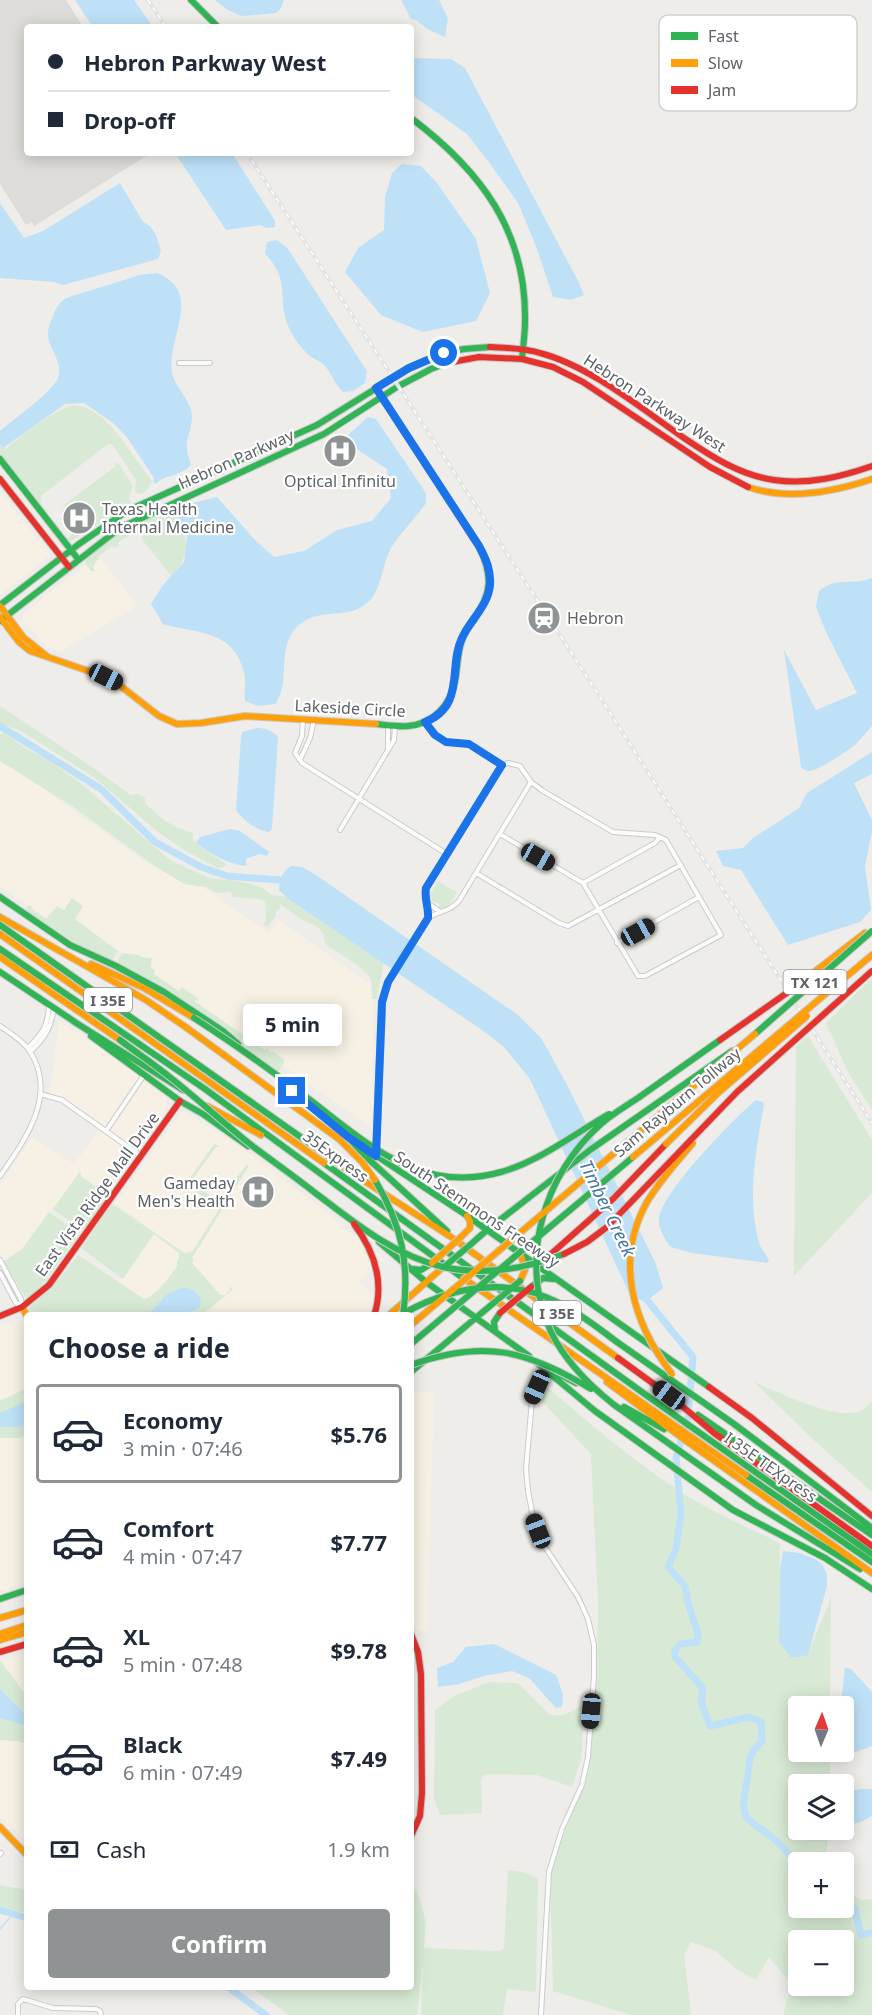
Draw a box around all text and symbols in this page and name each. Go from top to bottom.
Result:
legend [659,15,857,111]
text: Fast [708,25,739,47]
text: Hebron Parkway West [84,47,326,77]
text: Slow [708,52,743,74]
text: Jam [706,79,736,101]
text: Drop-off [84,105,175,135]
route start [430,339,457,366]
street label: Hebron Parkway West [580,349,731,457]
street label: Hebron Parkway [175,423,298,494]
hospital icon: Optical Infinitu [322,433,358,469]
place label: Optical Infinitu [284,470,396,492]
place label: Texas Health Internal Medicine [102,498,234,538]
hospital icon: Texas Health Internal Medicine [61,500,97,536]
station icon: Hebron [526,600,562,636]
place label: Hebron [567,607,624,629]
car [86,661,126,693]
street label: Lakeside Circle [294,694,406,722]
car [518,840,558,874]
car [618,915,658,949]
road number: TX 121 [784,970,846,994]
road number: I 35E [84,988,132,1012]
callout: 5 min [242,1004,342,1046]
text: 5 min [265,1011,320,1038]
street label: Sam Rayburn Tollway [609,1042,746,1162]
route end [278,1077,305,1104]
street label: East Vista Ridge Mall Drive [30,1107,164,1281]
street label: 35Express [299,1125,373,1187]
street label: South Stemmons Freeway [390,1145,565,1273]
water label: Timber Creek [574,1156,642,1261]
place label: Gameday Men's Health [137,1172,236,1212]
hospital icon: Gameday Men's Health [240,1174,276,1210]
road number: I 35E [533,1301,581,1325]
text: Choose a ride [48,1329,230,1366]
car [521,1367,553,1407]
car [649,1377,689,1413]
text: Economy [123,1405,222,1435]
icon: car [51,1407,105,1461]
text: $5.76 [330,1419,387,1449]
street label: I 35E TEXpress [720,1427,822,1507]
text: 3 min · 07:46 [123,1435,243,1462]
car [523,1511,553,1551]
text: Comfort [123,1513,214,1543]
icon: car [51,1515,105,1569]
text: $7.77 [330,1527,387,1557]
text: 4 min · 07:47 [123,1543,243,1570]
text: XL [123,1621,150,1651]
icon: car [51,1623,105,1677]
text: $9.78 [330,1635,387,1665]
text: 5 min · 07:48 [123,1651,243,1678]
car [580,1692,602,1730]
north arrow [788,1696,854,1762]
map controls [788,1696,854,1996]
text: Black [123,1729,182,1759]
icon: car [51,1731,105,1785]
text: $7.49 [330,1743,387,1773]
text: 6 min · 07:49 [123,1759,243,1786]
button: layers [788,1774,854,1840]
icon: cash [48,1833,81,1866]
text: Cash [96,1834,146,1864]
text: 1.9 km [327,1836,390,1863]
button: + [788,1852,854,1918]
button: Confirm [48,1909,390,1978]
button: − [788,1930,854,1996]

